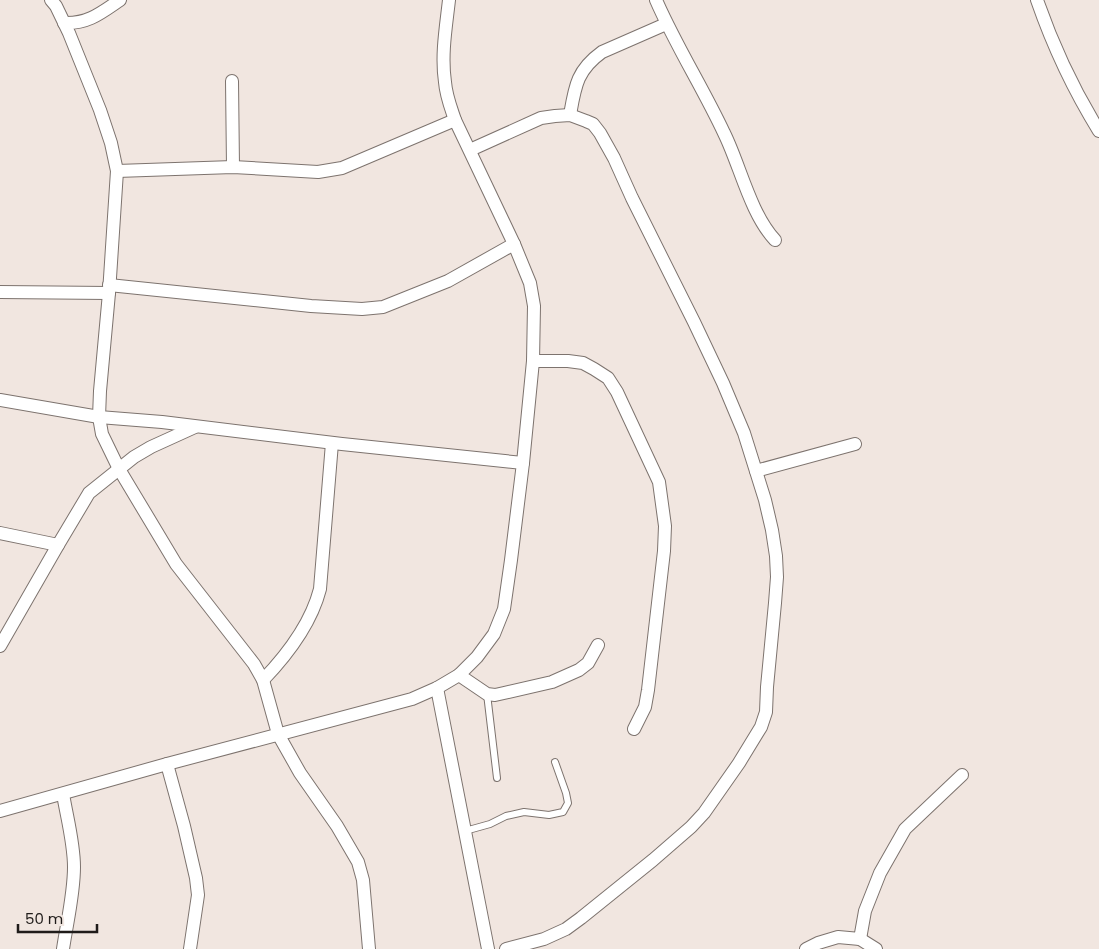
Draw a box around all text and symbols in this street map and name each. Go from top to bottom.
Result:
scale bar [18,902,96,934]
text: 50 m [25,908,63,929]

